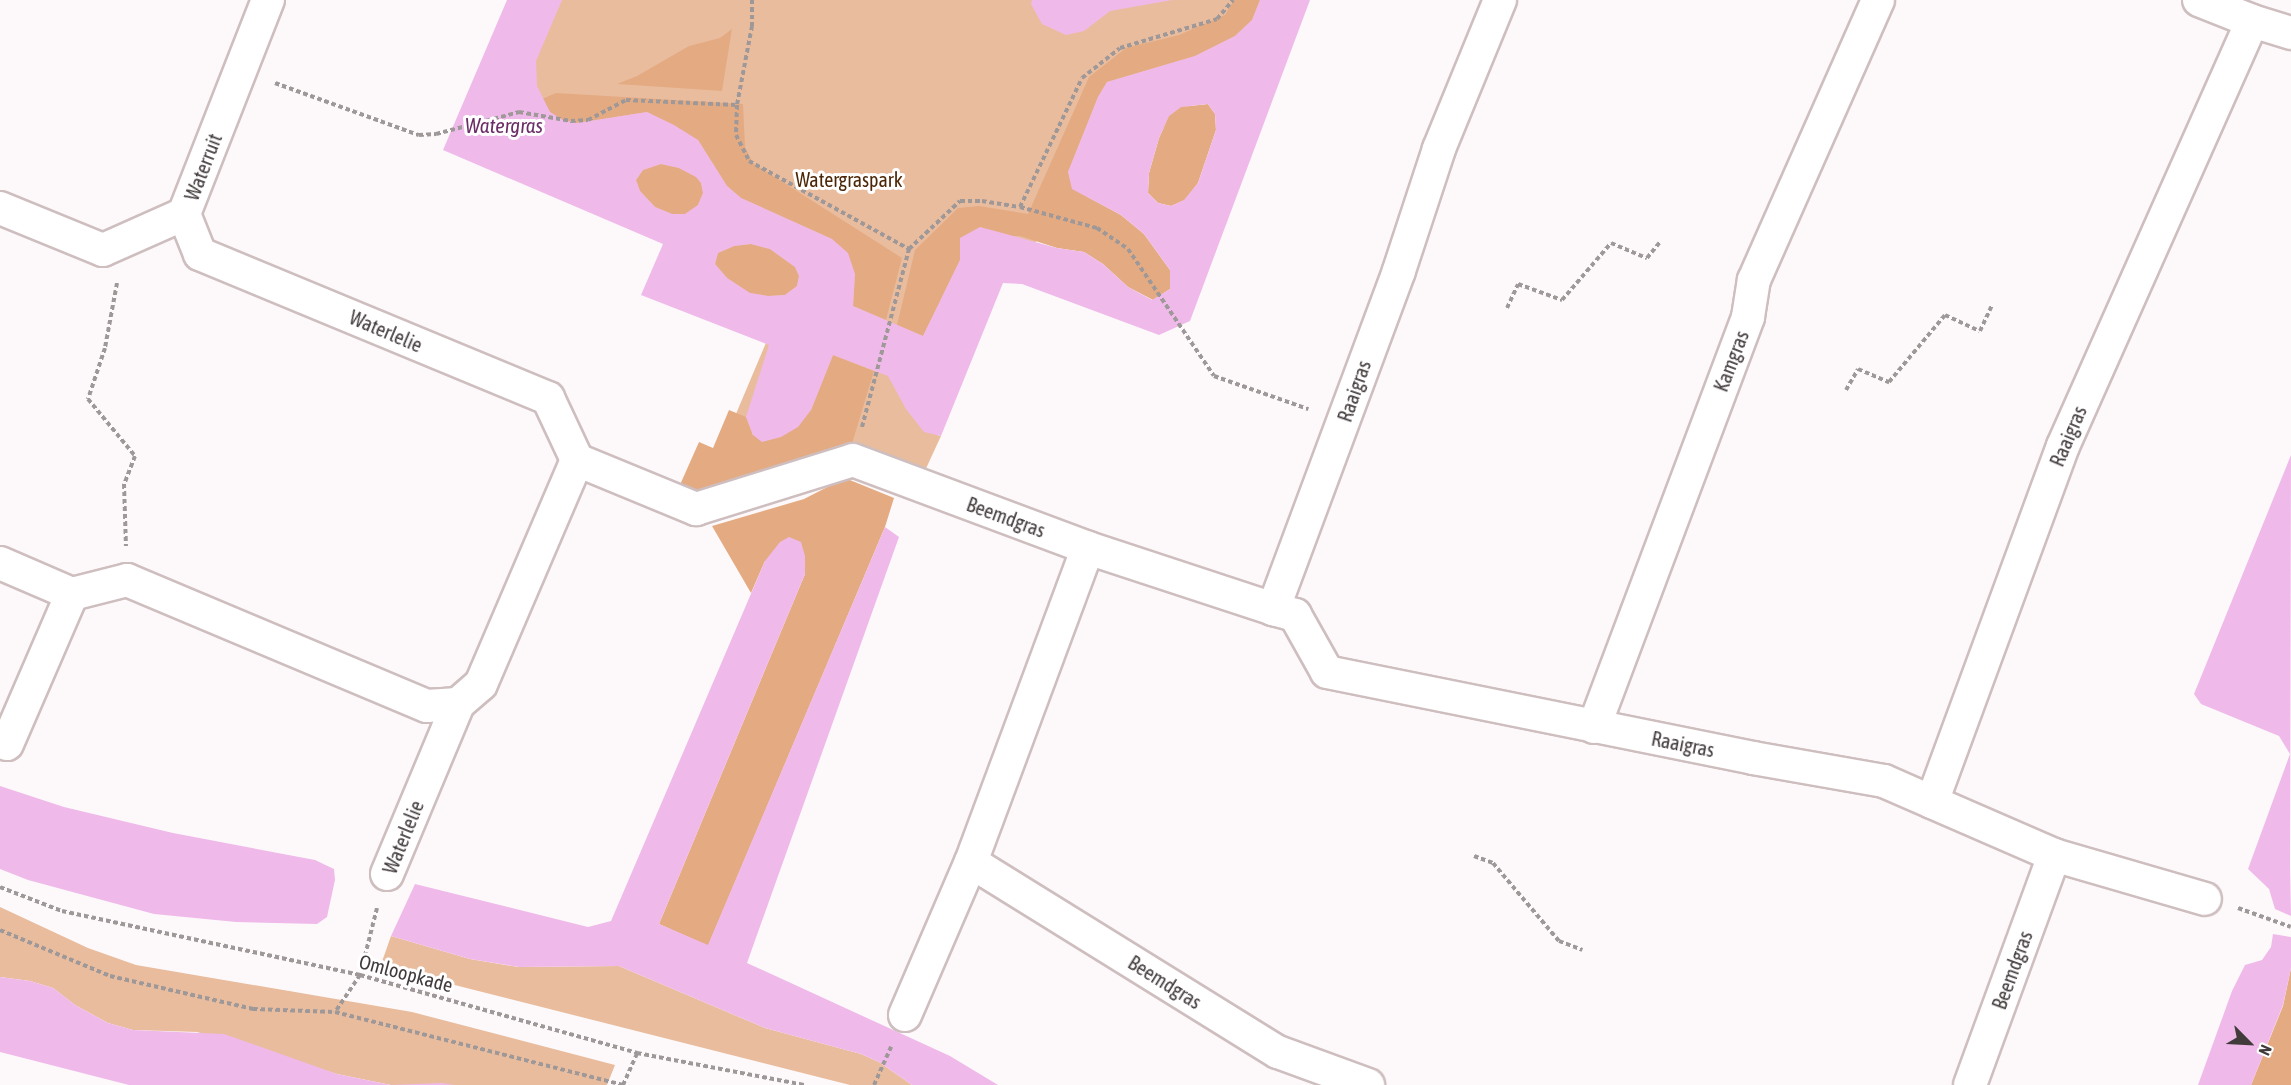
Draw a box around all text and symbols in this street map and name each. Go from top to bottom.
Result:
water label: Watergras [465,112,543,138]
street label: Waterruit [179,130,227,204]
park label: Watergraspark [795,167,903,191]
street label: Waterlelie [346,305,426,357]
street label: Kamgras [1708,327,1754,395]
street label: Raaigras [1332,357,1376,425]
street label: Raaigras [2045,402,2091,470]
street label: Beemdgras [963,492,1049,542]
street label: Raaigras [1649,726,1717,762]
street label: Waterlelie [377,797,429,877]
street label: Beemdgras [1987,927,2037,1013]
street label: Omloopkade [356,949,456,997]
street label: Beemdgras [1124,950,1206,1014]
north arrow [2219,1013,2279,1073]
text: N [2255,1042,2276,1058]

